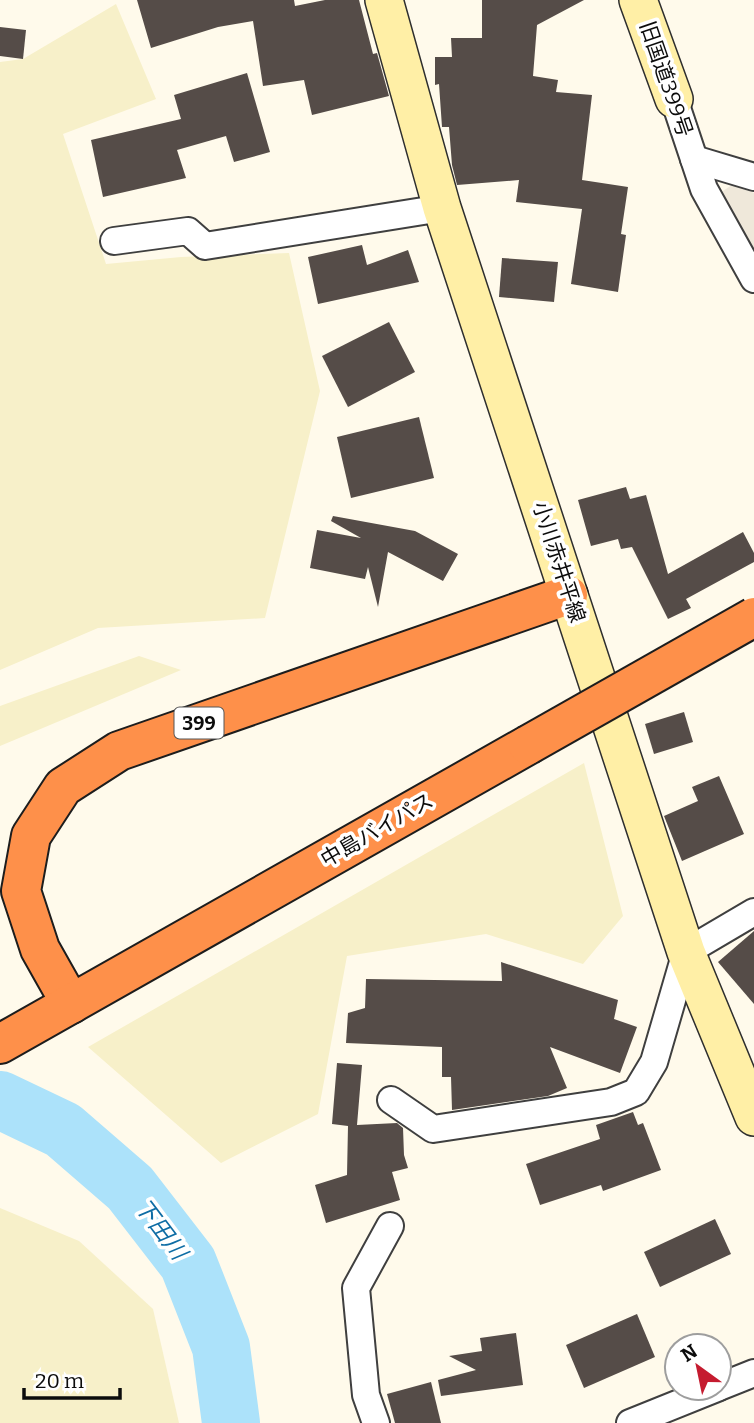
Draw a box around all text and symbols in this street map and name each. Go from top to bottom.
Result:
street label: 旧国道399号 [634,18,698,140]
street label: 小川赤井平線 [527,498,591,626]
road number: 399 [174,708,224,738]
street label: 中島バイパス [316,787,438,873]
water label: 下田川 [129,1193,195,1267]
north arrow [663,1332,733,1402]
text: N [677,1339,702,1367]
scale bar [24,1356,121,1400]
text: 20 m [35,1368,84,1394]

